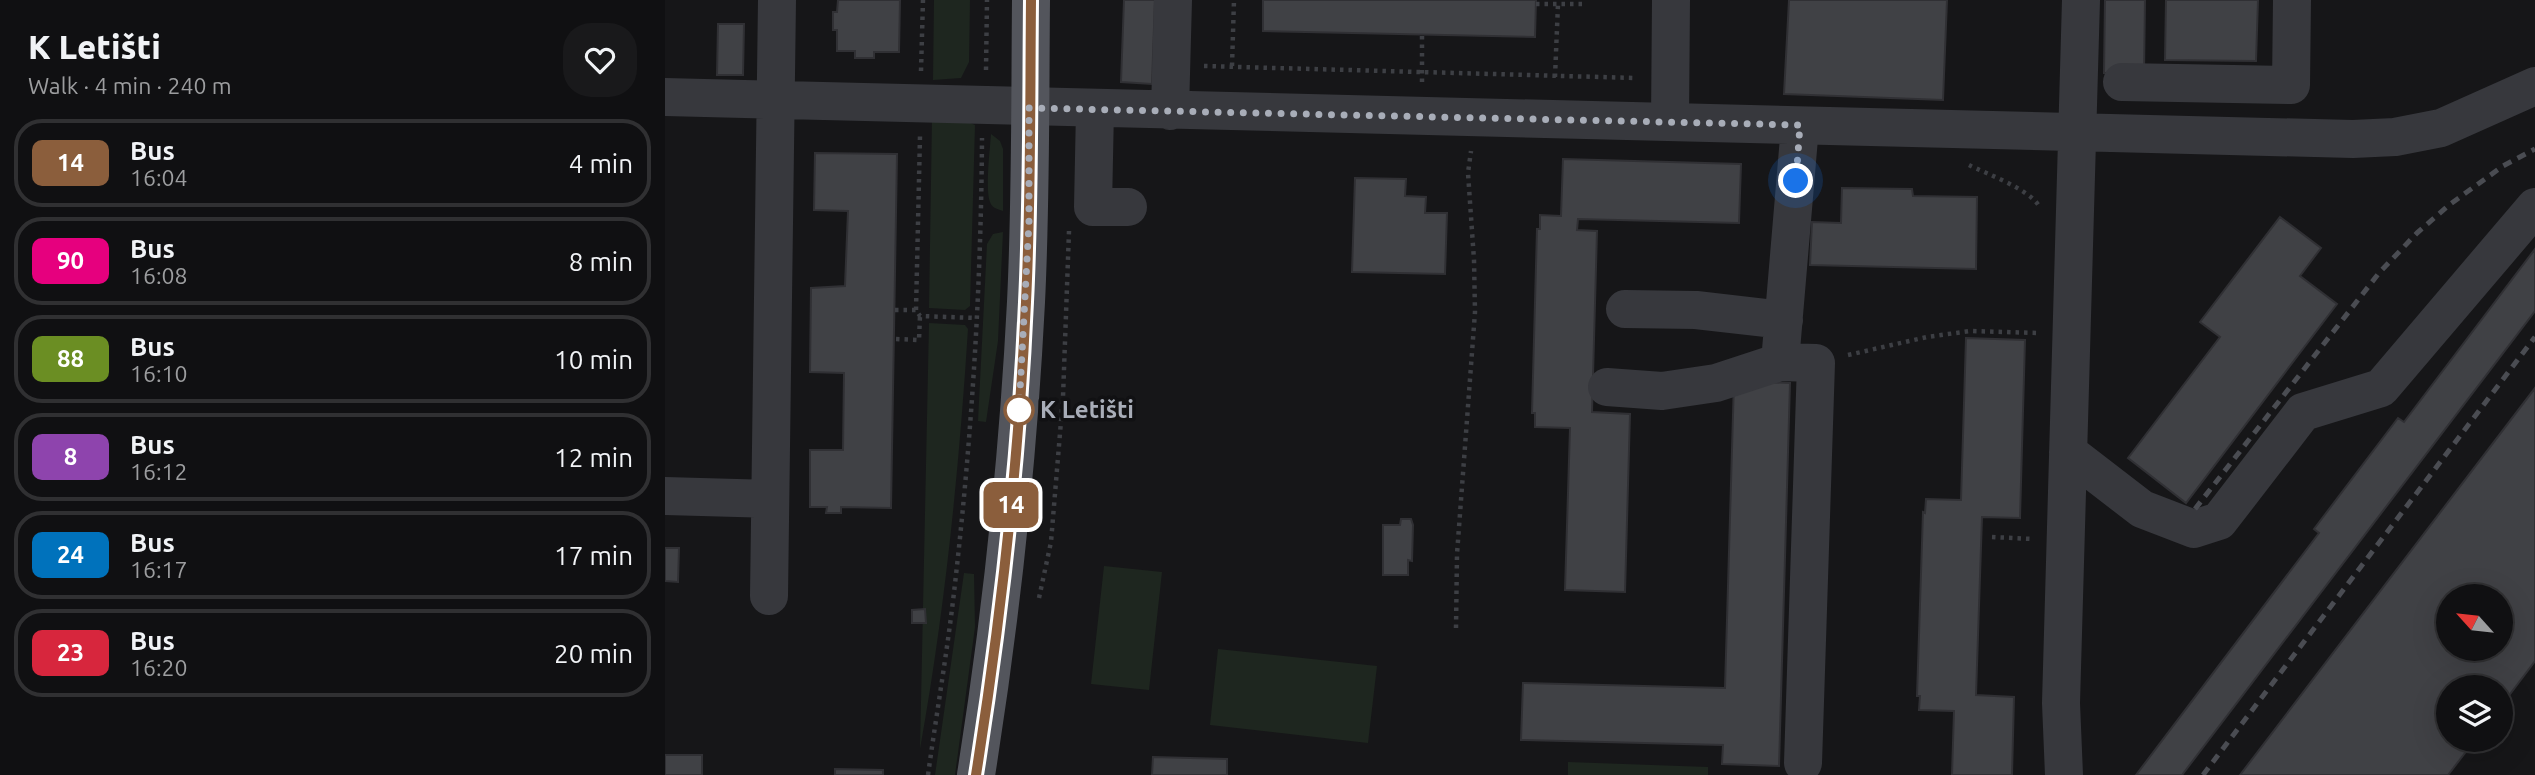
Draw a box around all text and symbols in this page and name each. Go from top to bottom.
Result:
button: heart [563,23,637,97]
text: K Letišti [28,28,161,65]
text: Walk · 4 min · 240 m [28,73,232,98]
text: Bus [130,136,175,165]
text: 14 [57,149,84,176]
text: 4 min [569,149,633,178]
your location [1778,163,1813,198]
text: 16:04 [130,165,188,190]
text: Bus [130,234,175,263]
text: 90 [57,247,84,274]
text: 8 min [569,247,633,276]
text: 16:08 [130,263,188,288]
text: Bus [130,332,175,361]
text: 88 [57,345,84,372]
text: 10 min [554,345,633,374]
text: 16:10 [130,361,188,386]
marker: K Letišti [1004,395,1034,425]
place label: K Letišti [1040,396,1134,423]
text: Bus [130,430,175,459]
text: 8 [64,443,77,470]
text: 12 min [554,443,633,472]
text: 16:12 [130,459,188,484]
line badge: 14 [979,482,1043,528]
text: 14 [997,491,1025,518]
text: Bus [130,528,175,557]
text: 24 [57,541,84,568]
text: 17 min [554,541,633,570]
text: 16:17 [130,557,188,582]
north arrow [2436,584,2513,662]
map controls [2436,584,2513,752]
text: Bus [130,626,175,655]
text: 23 [57,639,84,666]
text: 20 min [554,639,633,668]
text: 16:20 [130,655,188,680]
button: layers [2436,675,2513,752]

